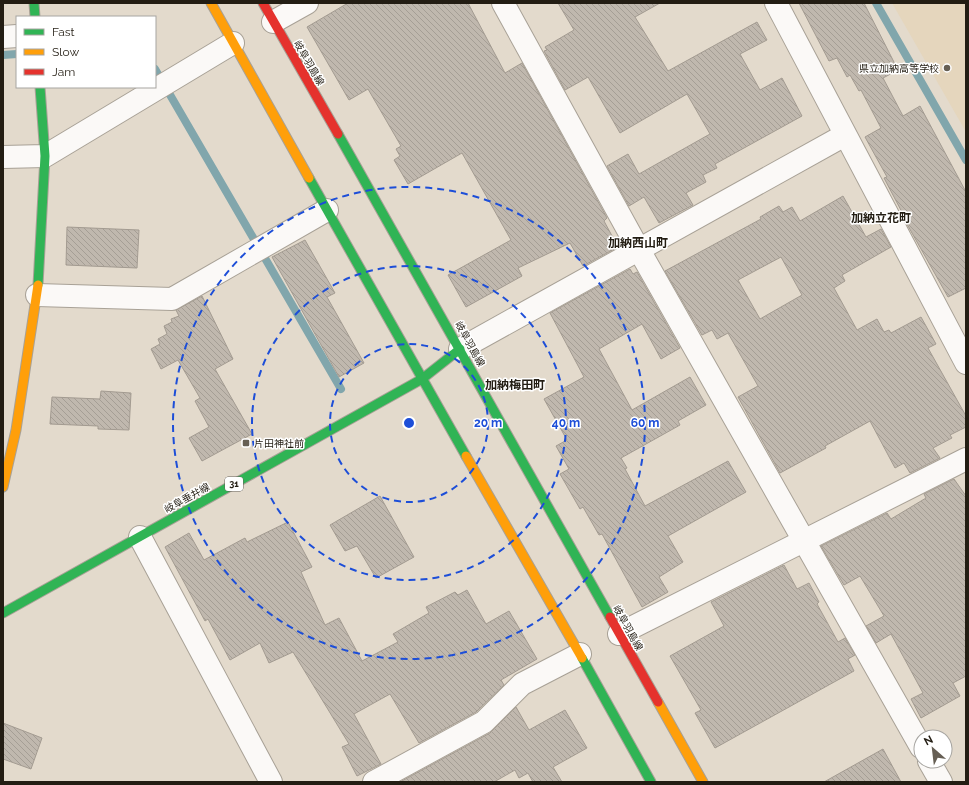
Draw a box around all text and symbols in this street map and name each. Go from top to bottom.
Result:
legend [16,16,156,88]
text: Fast [52,25,75,39]
street label: 岐阜羽島線 [292,39,326,87]
text: Slow [52,45,79,59]
place label: 県立加納高等学校 [859,63,939,74]
marker: 県立加納高等学校 [942,63,952,73]
text: Jam [52,65,75,79]
district label: 加納立花町 [851,211,911,225]
district label: 加納西山町 [608,236,668,250]
street label: 岐阜羽島線 [453,319,487,369]
district label: 加納梅田町 [485,378,545,392]
centre of rings [402,416,416,430]
text: 20 m [474,416,502,430]
text: 40 m [552,416,580,430]
text: 60 m [631,416,659,430]
marker: 片田神社前 [241,438,251,448]
place label: 片田神社前 [254,438,304,449]
road number: 31 [225,477,243,491]
street label: 岐阜垂井線 [162,481,212,515]
street label: 岐阜羽島線 [611,603,645,653]
north arrow [913,729,953,769]
text: N [922,733,935,748]

